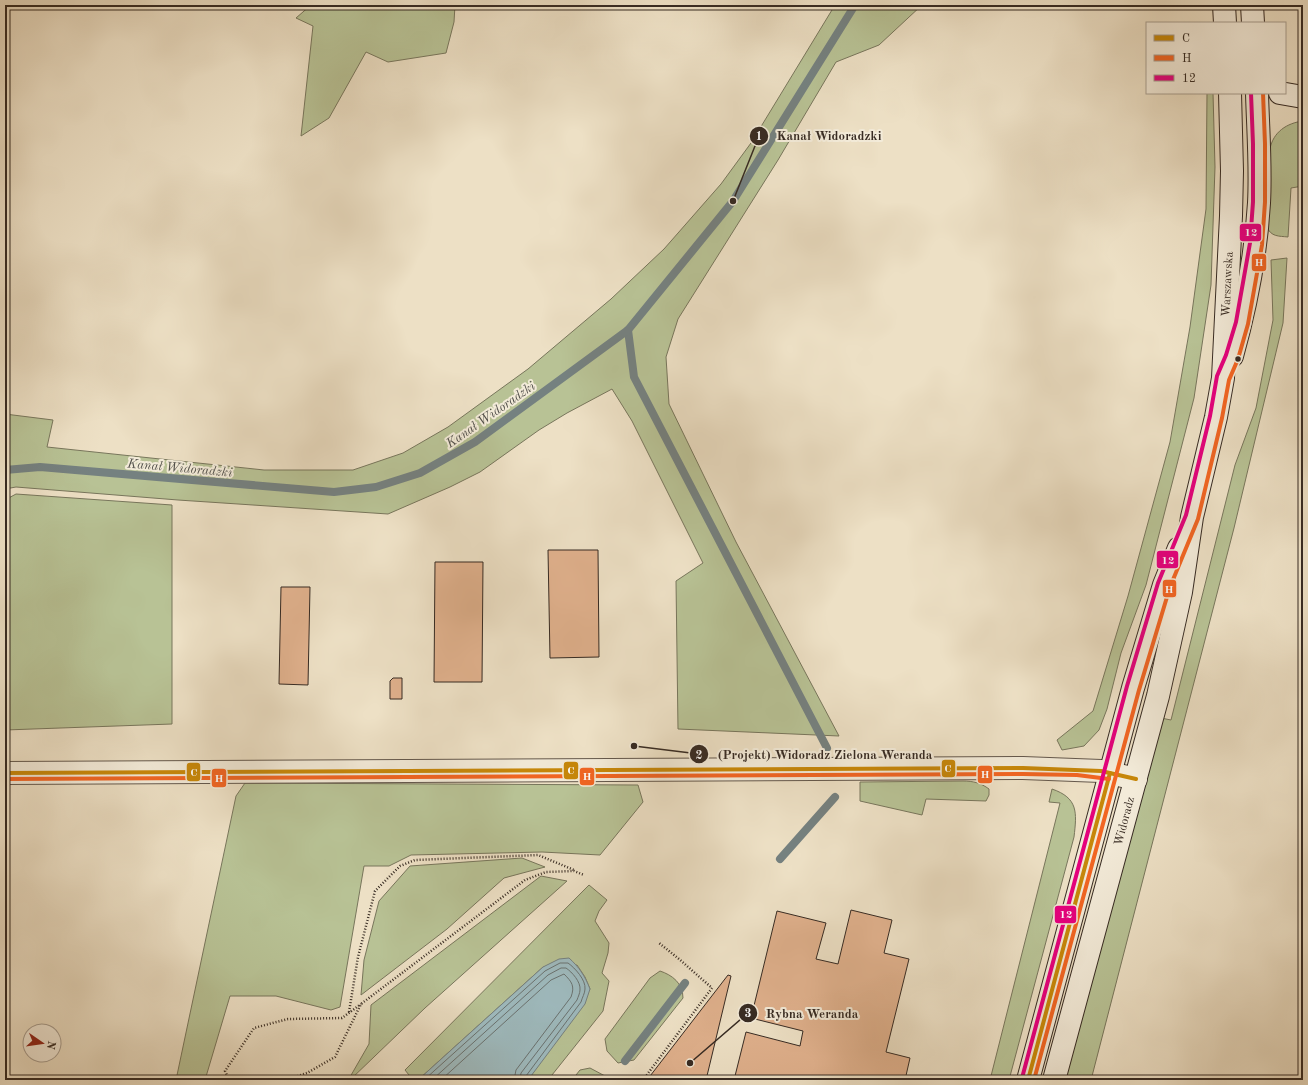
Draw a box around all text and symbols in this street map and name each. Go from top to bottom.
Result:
legend [1146,22,1286,94]
text: C [1182,33,1190,45]
text: H [1182,53,1191,65]
text: 12 [1182,73,1196,85]
callout: Kanał Widoradzki [749,123,890,148]
text: Kanał Widoradzki [777,130,882,143]
text: 1 [756,131,762,143]
line badge: 12 [1239,223,1262,242]
text: 12 [1245,228,1257,239]
street label: Warszawska [1220,251,1236,317]
line badge: H [1251,253,1267,272]
text: H [1254,258,1264,269]
unlabelled marker [1233,354,1243,364]
water label: Kanał Widoradzki [443,379,538,451]
water label: Kanał Widoradzki [126,457,234,480]
line badge: 12 [1156,550,1179,569]
text: 12 [1162,556,1174,567]
line badge: H [1162,579,1177,598]
text: H [1164,585,1174,596]
callout: (Projekt) Widoradz Zielona Weranda [689,742,940,767]
text: (Projekt) Widoradz Zielona Weranda [718,749,933,762]
text: 2 [696,750,703,762]
line badge: C [941,759,956,778]
line badge: C [563,761,579,780]
line badge: C [186,762,201,782]
text: C [944,764,952,775]
line badge: H [977,765,993,784]
text: C [567,766,575,777]
line badge: H [579,767,595,786]
text: C [190,768,198,779]
line badge: H [211,768,227,788]
text: H [980,770,990,781]
text: H [582,772,592,783]
text: H [214,774,224,785]
street label: Widoradz [1113,795,1137,847]
line badge: 12 [1054,905,1077,924]
text: 12 [1060,910,1072,921]
callout: Rybna Weranda [738,1001,866,1026]
text: 3 [745,1008,752,1020]
text: Rybna Weranda [766,1008,859,1021]
north arrow [22,1023,62,1063]
text: N [44,1040,57,1051]

